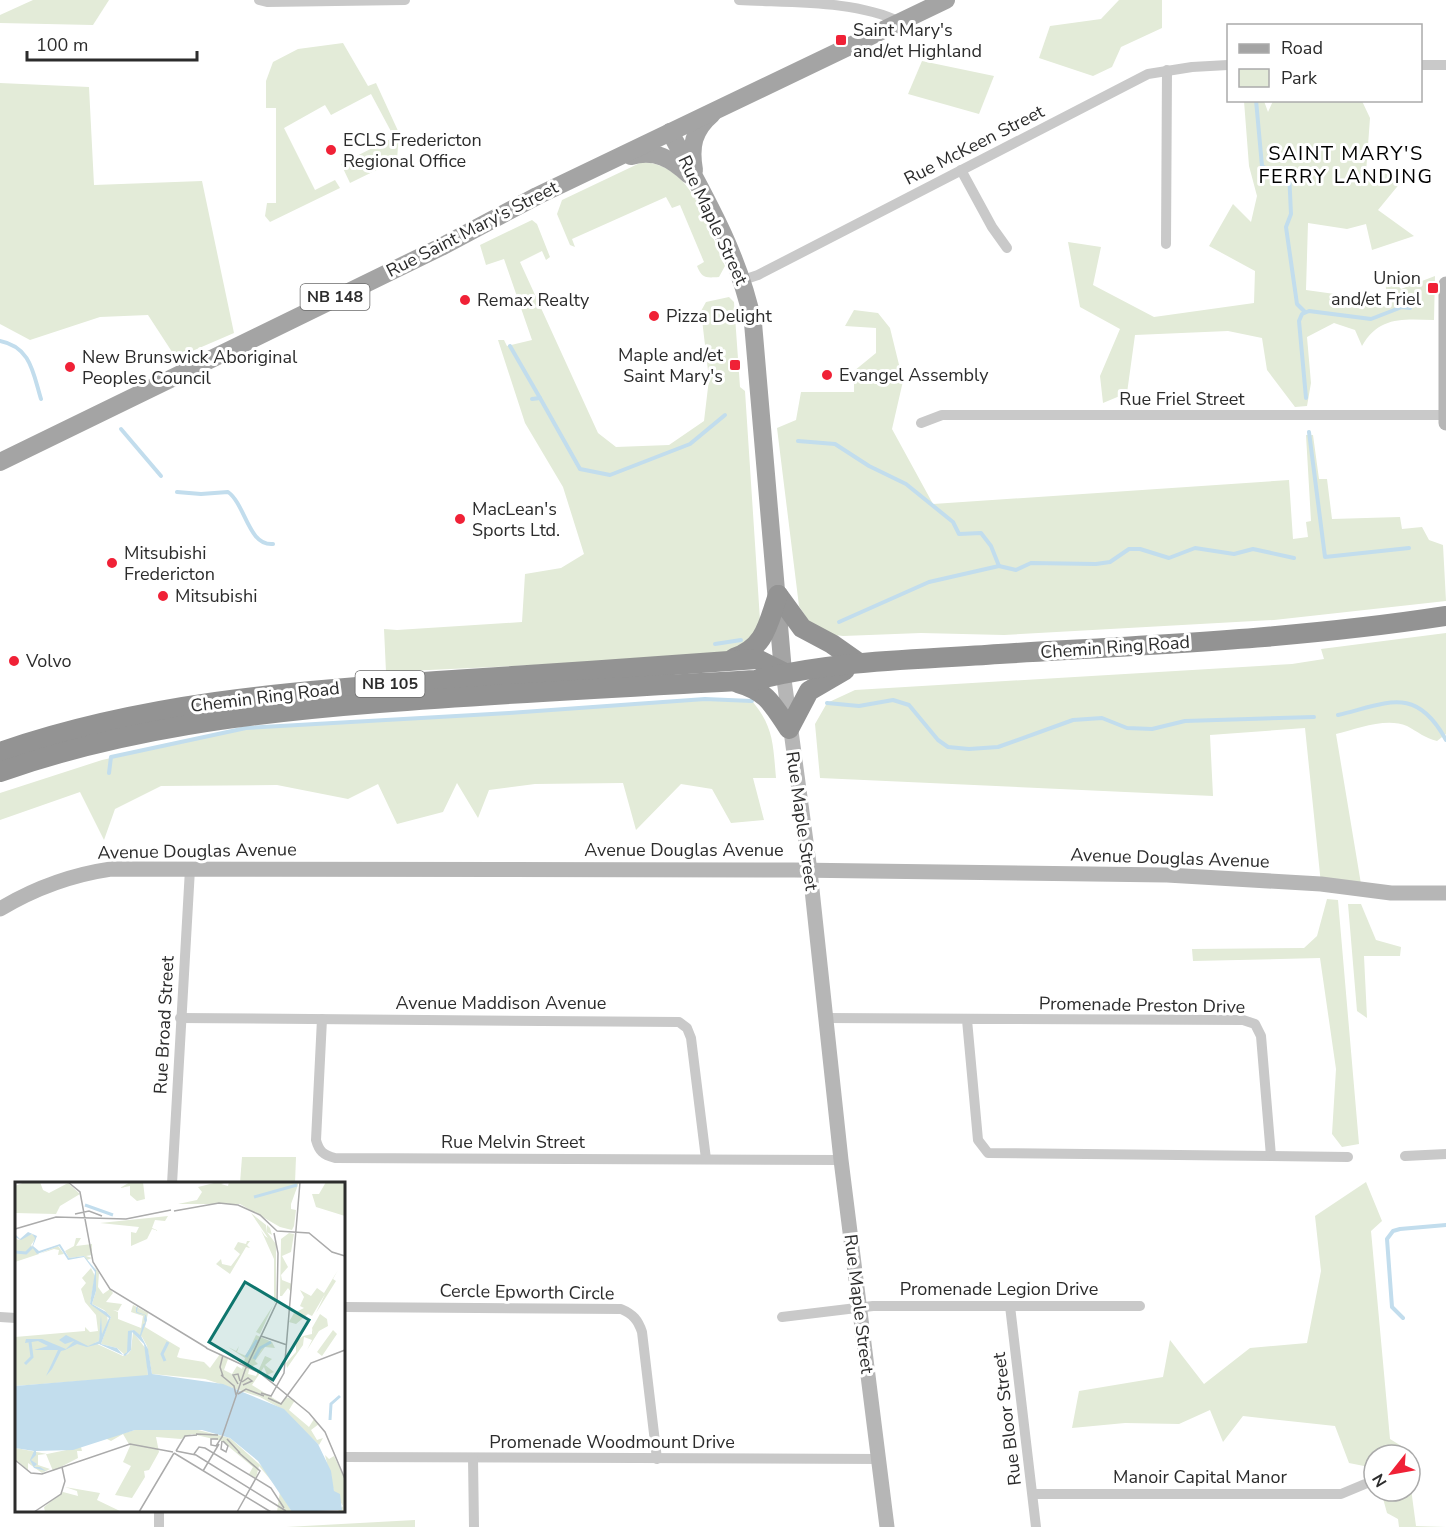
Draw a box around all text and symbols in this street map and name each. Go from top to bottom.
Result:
place label: Saint Mary's and/et Highland [853,18,982,63]
scale bar [27,24,196,62]
legend [1227,24,1422,102]
text: 100 m [36,33,88,57]
marker: Saint Mary's and/et Highland [834,33,848,47]
text: Road [1281,36,1323,60]
text: Park [1281,66,1318,90]
street label: Rue McKeen Street [900,99,1049,191]
place label: ECLS Fredericton Regional Office [343,128,482,173]
district label: SAINT MARY'S FERRY LANDING [1259,140,1433,190]
marker: ECLS Fredericton Regional Office [324,143,338,157]
street label: Rue Maple Street [672,151,754,289]
street label: Rue Saint Mary's Street [382,175,563,283]
place label: Union and/et Friel [1331,266,1422,311]
marker: Union and/et Friel [1426,281,1440,295]
road number: NB 148 [300,284,370,310]
place label: Remax Realty [477,288,590,312]
marker: Remax Realty [458,293,472,307]
place label: Pizza Delight [666,304,773,328]
marker: Pizza Delight [647,309,661,323]
place label: Maple and/et Saint Mary's [618,343,724,388]
place label: New Brunswick Aboriginal Peoples Council [82,345,298,390]
marker: Maple and/et Saint Mary's [728,358,742,372]
marker: New Brunswick Aboriginal Peoples Council [63,360,77,374]
place label: Evangel Assembly [839,363,989,387]
marker: Evangel Assembly [820,368,834,382]
street label: Rue Friel Street [1119,387,1245,411]
place label: MacLean's Sports Ltd. [472,497,560,542]
marker: MacLean's Sports Ltd. [453,512,467,526]
place label: Mitsubishi Fredericton [124,541,215,586]
marker: Mitsubishi Fredericton [105,556,119,570]
place label: Mitsubishi [175,584,257,608]
marker: Mitsubishi [156,589,170,603]
street label: Chemin Ring Road [1039,630,1191,664]
place label: Volvo [25,649,72,673]
marker: Volvo [7,654,21,668]
road number: NB 105 [356,671,424,697]
street label: Chemin Ring Road [189,676,341,718]
street label: Rue Maple Street [780,750,824,893]
street label: Avenue Douglas Avenue [97,837,297,865]
street label: Avenue Douglas Avenue [584,838,784,862]
street label: Avenue Douglas Avenue [1070,843,1270,873]
street label: Rue Broad Street [148,954,180,1095]
street label: Avenue Maddison Avenue [396,991,606,1015]
street label: Promenade Preston Drive [1039,991,1245,1019]
street label: Rue Melvin Street [441,1130,586,1154]
inset map [15,1182,345,1512]
street label: Rue Maple Street [839,1233,880,1376]
street label: Promenade Legion Drive [900,1277,1098,1301]
street label: Cercle Epworth Circle [439,1278,615,1306]
street label: Rue Bloor Street [987,1350,1027,1487]
street label: Promenade Woodmount Drive [489,1430,735,1454]
north arrow [1362,1443,1422,1503]
street label: Manoir Capital Manor [1113,1465,1287,1489]
text: N [1367,1469,1393,1491]

